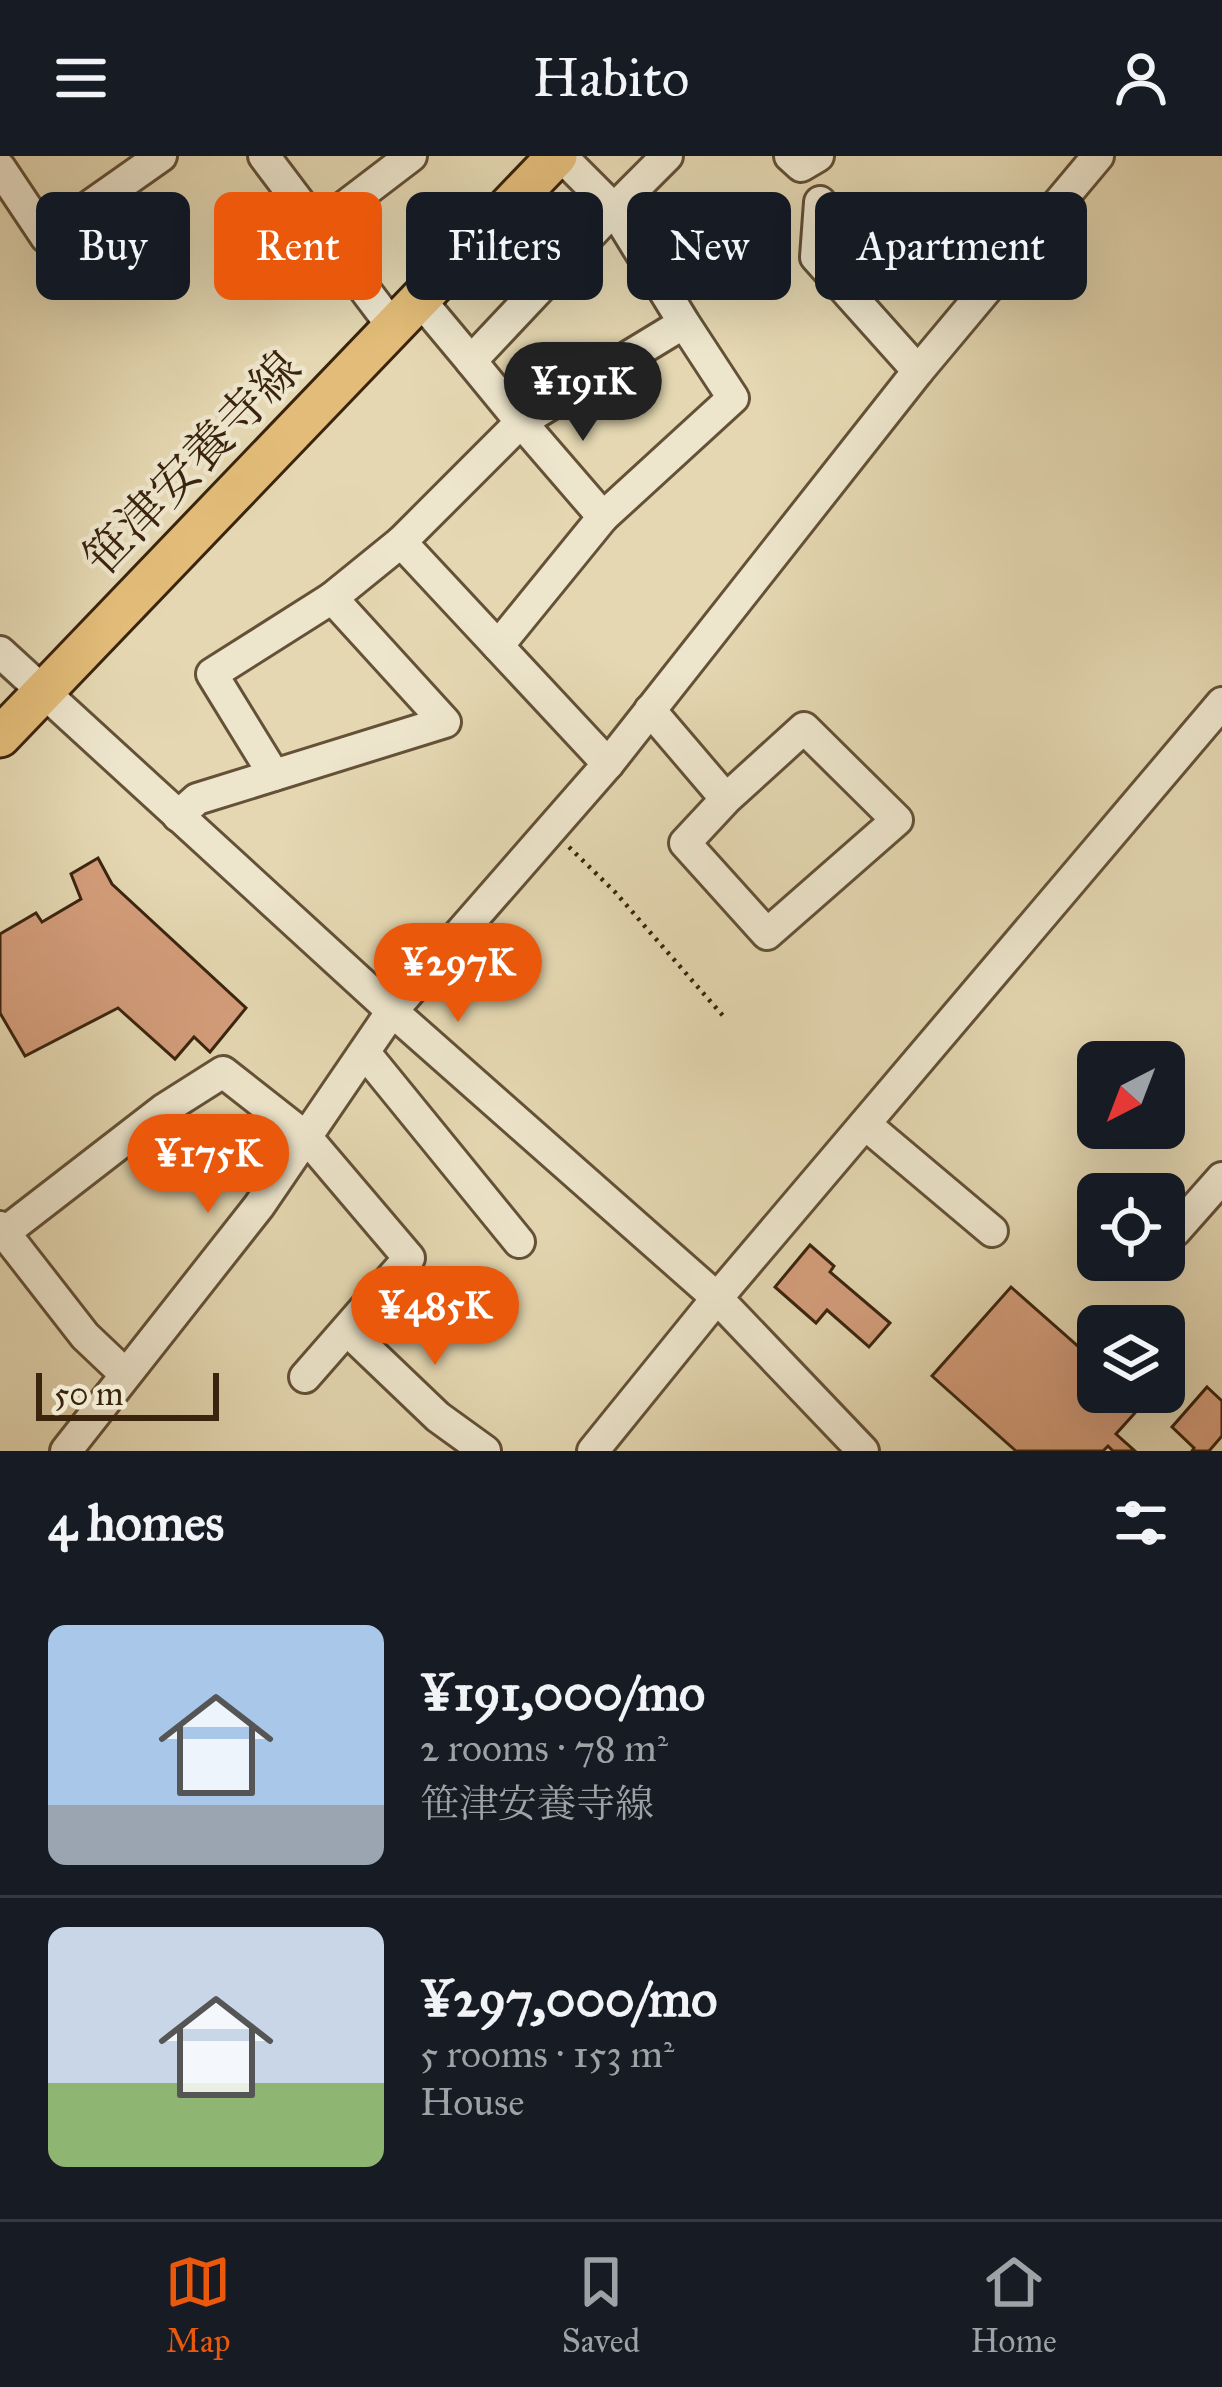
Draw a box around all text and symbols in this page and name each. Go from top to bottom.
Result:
icon: menu [48,45,114,111]
text: Habito [533,45,689,111]
icon: person [1108,45,1174,111]
chip: Buy [36,192,190,300]
chip: Rent [214,192,382,300]
chip: Filters [406,192,603,300]
chip: New [627,192,791,300]
chip: Apartment [815,192,1087,300]
street label: 笹津安養寺線 [71,339,313,587]
pin: ¥191K [499,342,667,444]
text: ¥191K [531,357,635,405]
pin: ¥297K [374,923,542,1025]
text: ¥297K [401,938,515,986]
north arrow [1077,1041,1185,1149]
map controls [1077,1041,1185,1413]
pin: ¥175K [124,1114,292,1216]
text: ¥175K [154,1129,262,1177]
button: locate [1077,1173,1185,1281]
pin: ¥485K [351,1266,519,1368]
text: ¥485K [378,1281,492,1329]
button: layers [1077,1305,1185,1413]
scale bar [36,1367,219,1420]
text: 50 m [54,1374,123,1414]
icon: filters [1108,1490,1174,1556]
text: 4 homes [48,1492,224,1554]
text: ¥191,000/mo [420,1662,705,1724]
icon: home [144,1673,288,1817]
text: 2 rooms · 78 m² [420,1724,668,1772]
text: 笹津安養寺線 [420,1780,654,1828]
text: ¥297,000/mo [420,1968,717,2030]
icon: home [144,1975,288,2119]
text: 5 rooms · 153 m² [420,2030,674,2078]
text: House [420,2078,524,2126]
tab: Map [165,2249,231,2361]
tab: Saved [562,2249,640,2361]
tab: Home [970,2249,1057,2361]

